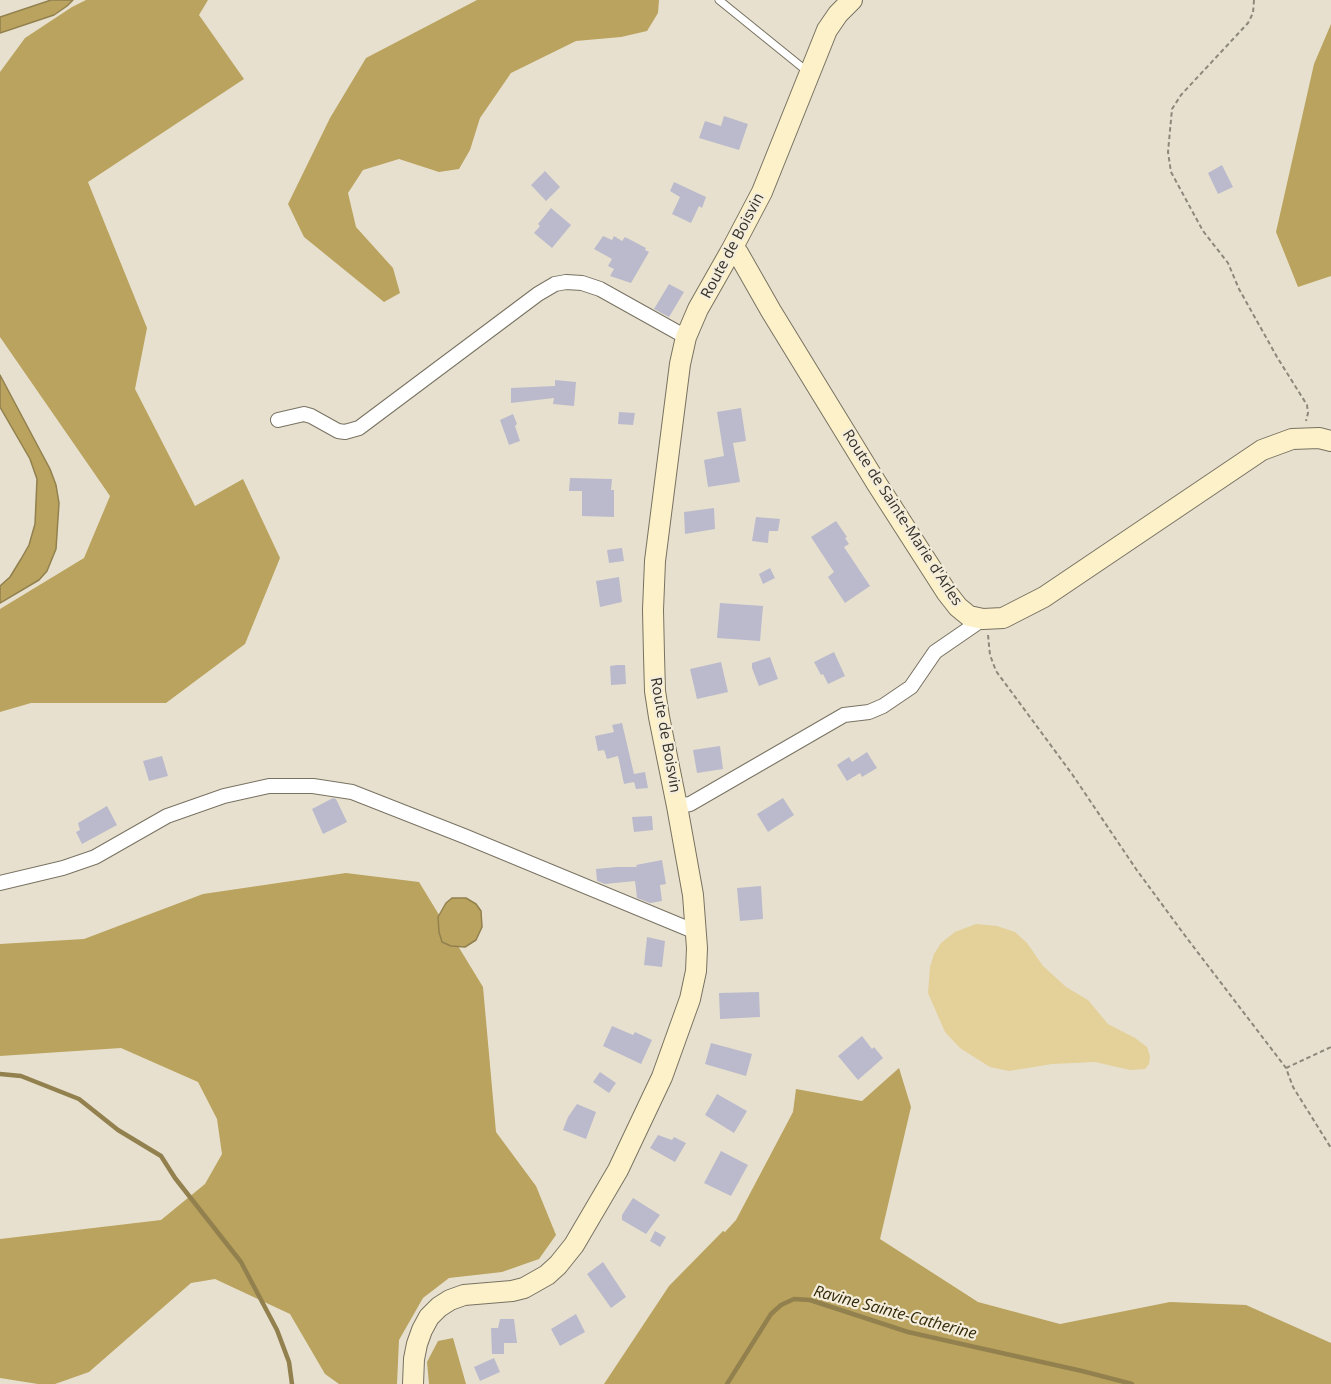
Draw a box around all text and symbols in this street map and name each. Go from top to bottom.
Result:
street label: Route de Boisvin [698,190,768,302]
street label: Route de Sainte-Marie d'Arles [838,427,966,609]
street label: Route de Boisvin [646,676,684,794]
water label: Ravine Sainte-Catherine [811,1282,979,1344]

